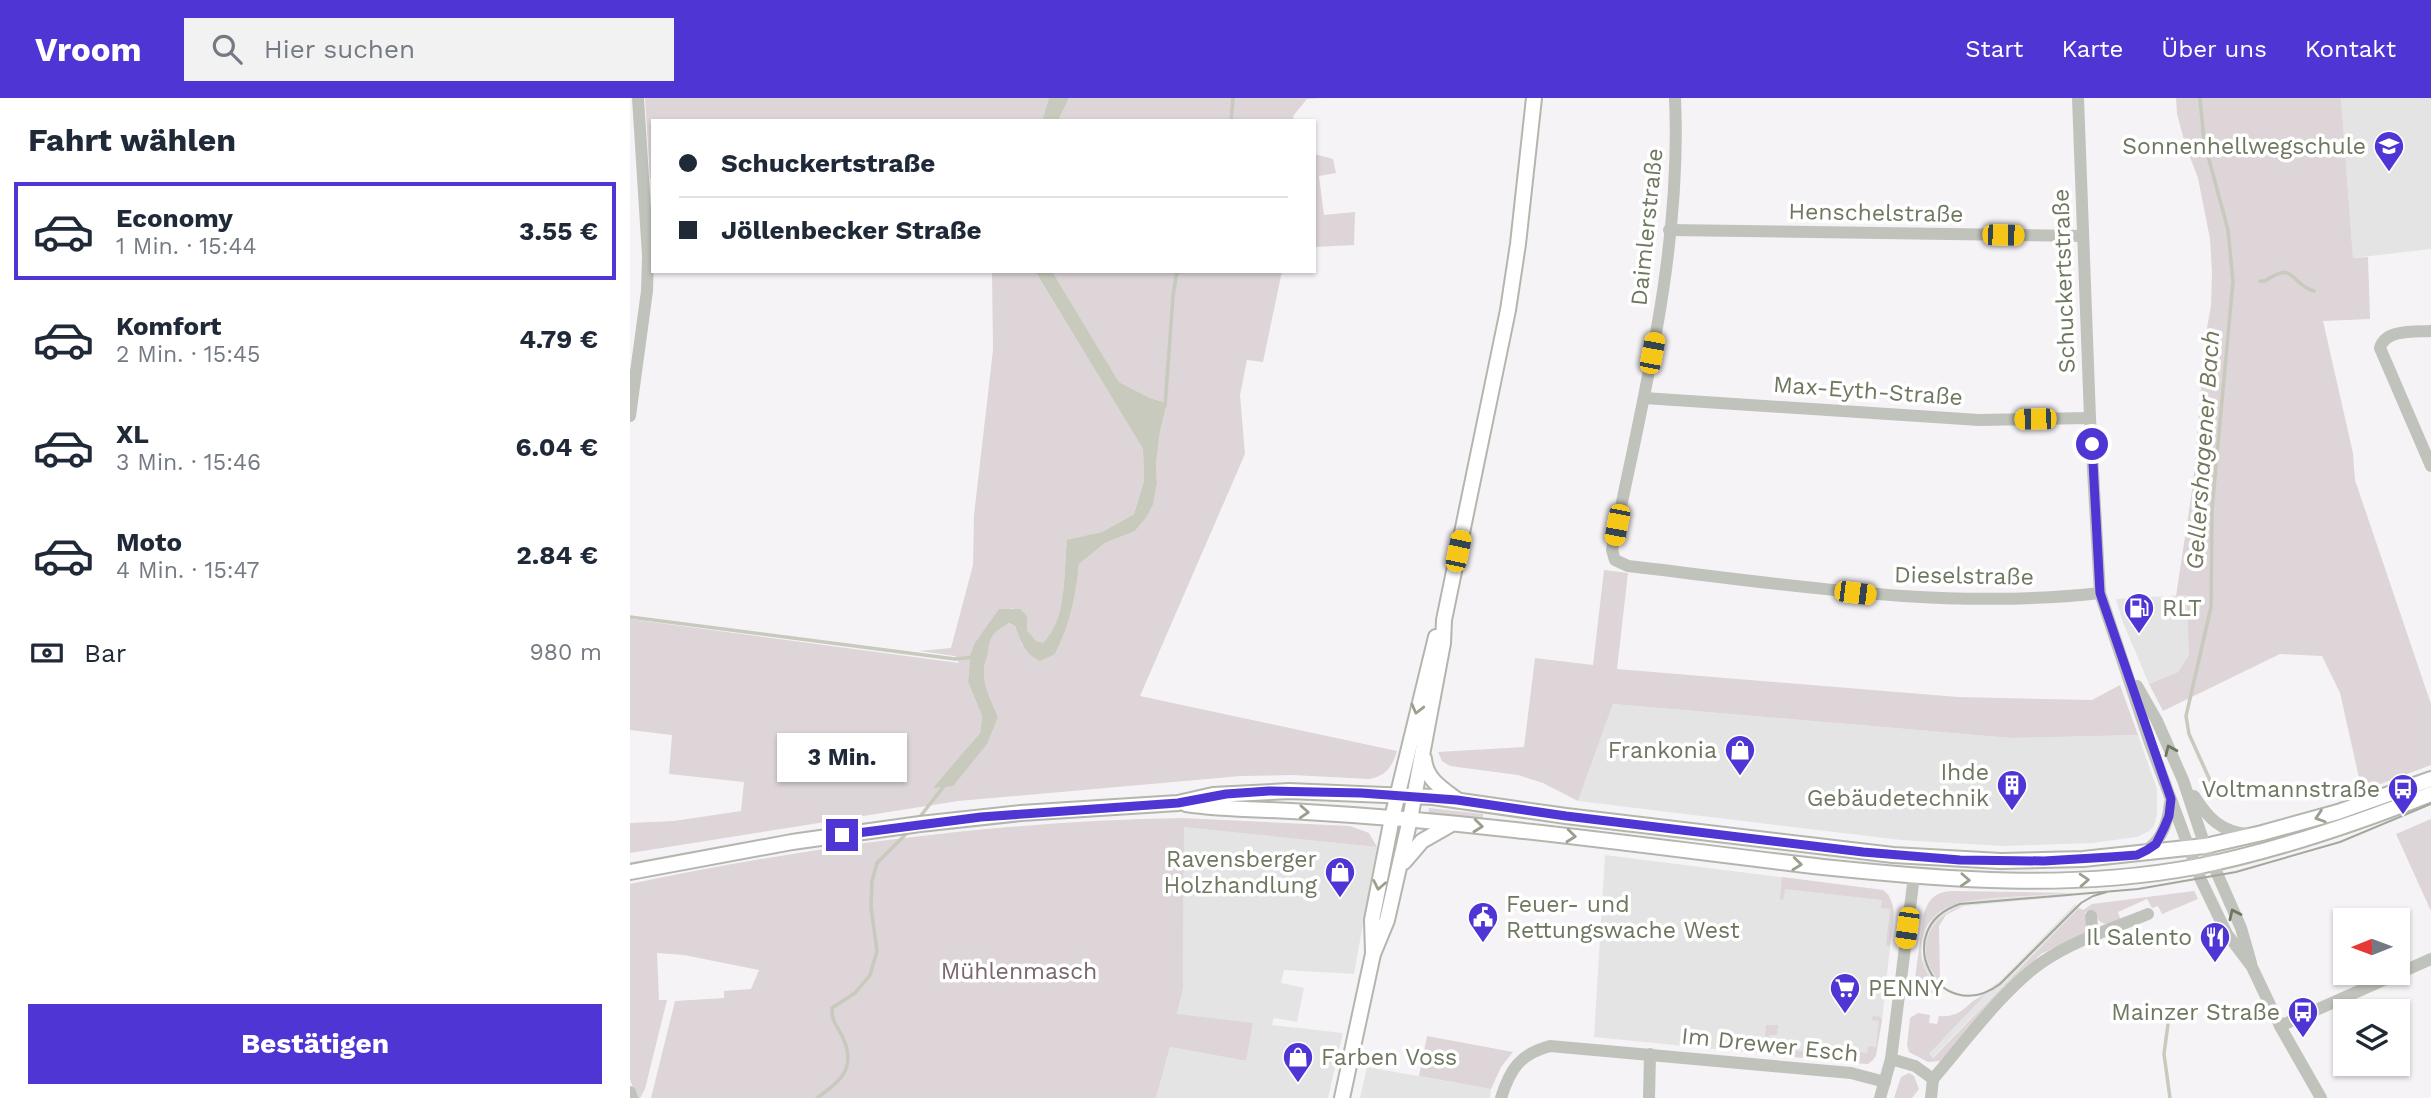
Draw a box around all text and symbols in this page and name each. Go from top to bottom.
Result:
search box [184,18,674,81]
text: Vroom [35,30,142,69]
icon: search [208,30,246,68]
text: Hier suchen [264,34,415,64]
text: Start [1965,35,2023,63]
text: Karte [2061,35,2123,63]
text: Über uns [2161,35,2267,63]
text: Kontakt [2305,35,2396,63]
text: Fahrt wählen [28,121,236,159]
school or university icon: Sonnenhellwegschule [2372,129,2406,173]
place label: Sonnenhellwegschule [2122,133,2366,160]
street label: Daimlerstraße [1625,147,1669,307]
text: Schuckertstraße [721,148,935,178]
street label: Schuckertstraße [2047,188,2081,374]
street label: Henschelstraße [1788,198,1964,228]
icon: car [32,200,95,263]
text: Economy [116,203,233,233]
text: Jöllenbecker Straße [721,215,982,245]
text: 3.55 € [519,216,598,246]
car [1982,224,2025,246]
text: 1 Min. · 15:44 [116,233,257,260]
icon: car [32,308,95,371]
text: Komfort [116,311,221,341]
text: 4.79 € [519,324,598,354]
water label: Gellershagener Bach [2181,329,2225,571]
car [1638,330,1667,376]
text: 2 Min. · 15:45 [116,341,260,368]
street label: Max-Eyth-Straße [1772,371,1964,411]
car [2014,408,2057,430]
icon: car [32,416,95,479]
text: XL [116,419,149,449]
route start [2076,428,2108,460]
text: 6.04 € [515,432,598,462]
text: 3 Min. · 15:46 [116,449,261,476]
car [1603,502,1632,548]
icon: car [32,524,95,587]
text: Moto [116,527,182,557]
car [1444,528,1473,574]
text: 2.84 € [516,540,598,570]
text: 4 Min. · 15:47 [116,557,259,584]
street label: Dieselstraße [1894,561,2034,591]
car [1833,580,1878,606]
fuel station icon: RLT [2122,591,2156,635]
place label: RLT [2162,595,2202,622]
icon: cash [28,634,66,672]
text: Bar [84,638,126,668]
text: 980 m [530,639,602,666]
one-way arrow [1411,702,1425,714]
shop icon: Frankonia [1723,733,1757,777]
callout: 3 Min. [777,734,907,782]
place label: Frankonia [1608,737,1717,764]
text: 3 Min. [808,744,876,771]
one-way arrow [2164,745,2178,758]
place label: Ihde Gebäudetechnik [1807,759,1989,812]
building icon: Ihde Gebäudetechnik [1995,768,2029,812]
bus stop icon: Voltmannstraße [2386,772,2420,816]
place label: Voltmannstraße [2201,776,2380,803]
one-way arrow [1299,804,1310,819]
one-way arrow [2314,809,2326,824]
one-way arrow [1472,818,1484,833]
route end [826,819,858,851]
one-way arrow [1566,828,1577,843]
place label: Ravensberger Holzhandlung [1164,846,1318,899]
shop icon: Ravensberger Holzhandlung [1323,855,1357,899]
one-way arrow [1791,856,1803,871]
one-way arrow [2079,872,2090,887]
one-way arrow [1960,873,1971,888]
one-way arrow [1372,879,1387,891]
place label: Feuer- und Rettungswache West [1506,891,1740,944]
public building icon: Feuer- und Rettungswache West [1466,900,1500,944]
car [1894,906,1921,950]
north arrow [2333,908,2410,985]
map controls [2333,908,2410,1076]
one-way arrow [2228,909,2242,921]
restaurant icon: Il Salento [2198,920,2232,964]
place label: Il Salento [2086,924,2192,951]
park label: Mühlenmasch [941,958,1097,985]
supermarket icon: PENNY [1828,971,1862,1015]
place label: PENNY [1868,975,1944,1002]
bus stop icon: Mainzer Straße [2286,995,2320,1039]
place label: Mainzer Straße [2111,999,2280,1026]
button: layers [2333,999,2410,1076]
button: Bestätigen [28,1004,602,1084]
street label: Im Drewer Esch [1680,1022,1860,1068]
shop icon: Farben Voss [1281,1040,1315,1084]
place label: Farben Voss [1321,1044,1457,1071]

